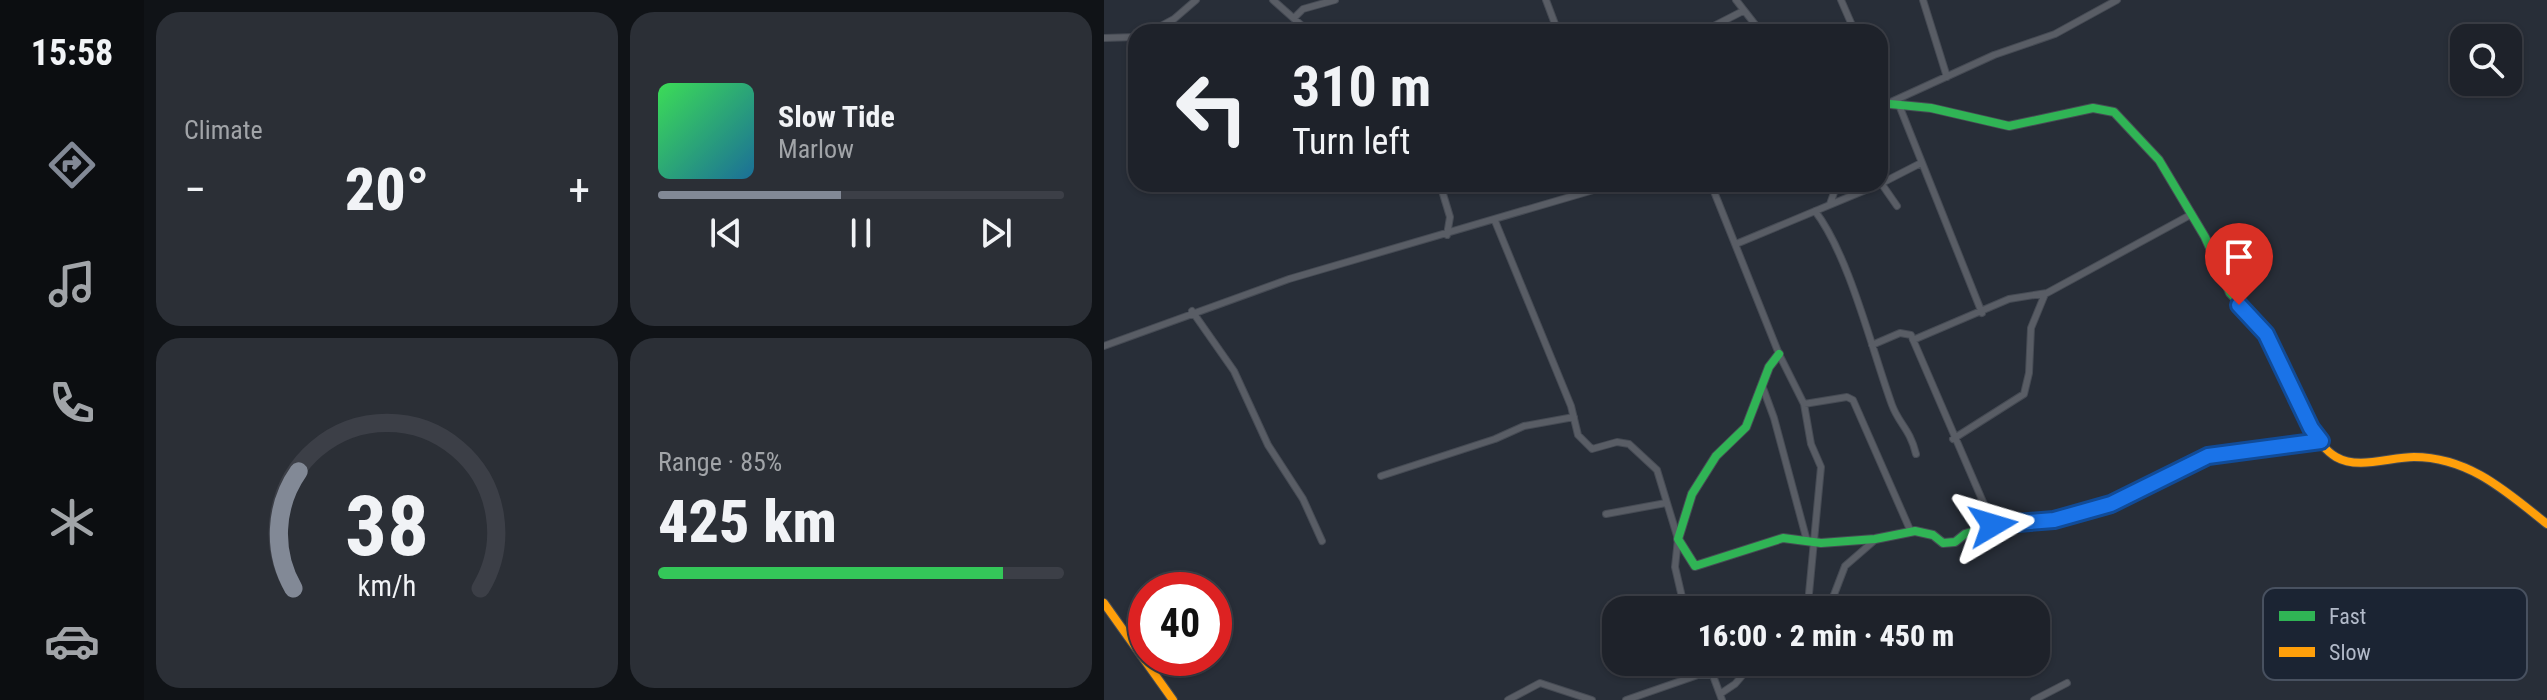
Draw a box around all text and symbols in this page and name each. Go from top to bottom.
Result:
map controls [2450,24,2522,96]
button: search [2450,24,2522,96]
text: 15:58 [31,32,113,74]
text: 310 m [1292,54,1431,120]
icon: left [1160,56,1264,160]
text: Slow Tide [778,99,895,134]
text: Climate [184,115,263,145]
text: Turn left [1292,121,1410,163]
text: Marlow [778,134,854,164]
icon: directions [44,137,100,193]
text: 20° [345,154,429,225]
text: − [184,164,206,216]
text: + [568,164,590,216]
icon: previous [704,211,748,255]
icon: pause [839,211,883,255]
icon: next [974,211,1018,255]
pin [2205,223,2273,305]
icon: arrive [2217,235,2261,279]
icon: music [44,256,100,312]
icon: phone [44,375,100,431]
text: Range · 85% [658,447,782,477]
text: 38 [345,478,429,575]
position arrow [1951,483,2035,567]
text: 425 km [658,486,837,557]
icon: climate [44,494,100,550]
text: km/h [358,569,416,603]
speed limit sign: 40 [1128,572,1232,676]
legend [2263,588,2527,680]
text: Fast [2329,604,2366,629]
icon: car [44,613,100,669]
text: 16:00 · 2 min · 450 m [1698,618,1954,653]
text: Slow [2329,640,2371,665]

